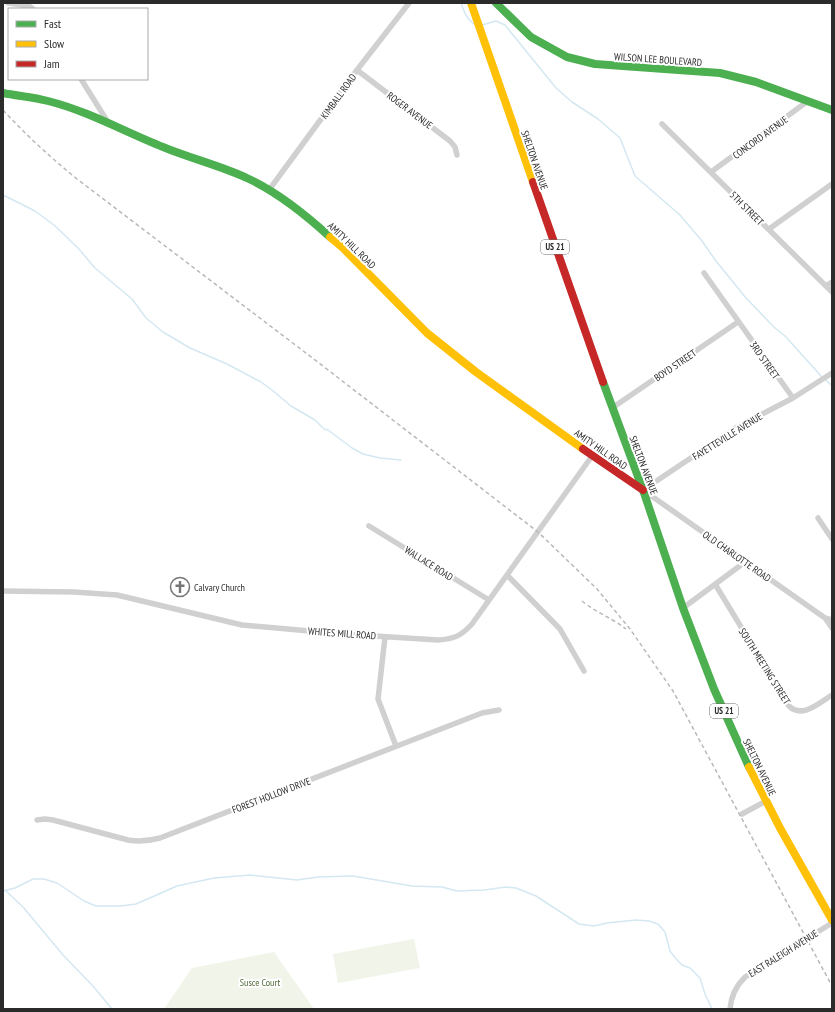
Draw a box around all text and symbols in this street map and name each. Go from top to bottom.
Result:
legend [8,8,148,80]
text: Fast [44,16,62,31]
text: Slow [44,36,65,51]
street label: WILSON LEE BOULEVARD [614,50,702,69]
text: Jam [43,56,60,71]
street label: KIMBALL ROAD [318,71,359,122]
street label: ROGER AVENUE [384,89,435,132]
street label: CONCORD AVENUE [730,113,790,162]
street label: SHELTON AVENUE [518,129,551,192]
street label: 5TH STREET [727,189,767,229]
street label: AMITY HILL ROAD [325,219,378,271]
road number: US 21 [541,240,569,254]
street label: 3RD STREET [747,339,783,382]
street label: BOYD STREET [652,346,699,384]
street label: FAYETTEVILLE AVENUE [690,410,765,463]
street label: AMITY HILL ROAD [572,426,630,472]
street label: SHELTON AVENUE [626,434,661,496]
street label: OLD CHARLOTTE ROAD [700,528,773,585]
street label: WALLACE ROAD [402,543,455,583]
church icon: Calvary Church [169,576,191,598]
place label: Calvary Church [194,581,245,594]
street label: WHITES MILL ROAD [308,625,376,642]
street label: SOUTH MEETING STREET [736,626,794,707]
road number: US 21 [710,704,738,718]
street label: SHELTON AVENUE [740,736,779,798]
street label: FOREST HOLLOW DRIVE [230,775,312,816]
street label: EAST RALEIGH AVENUE [746,927,821,980]
park label: Susce Court [240,976,280,989]

